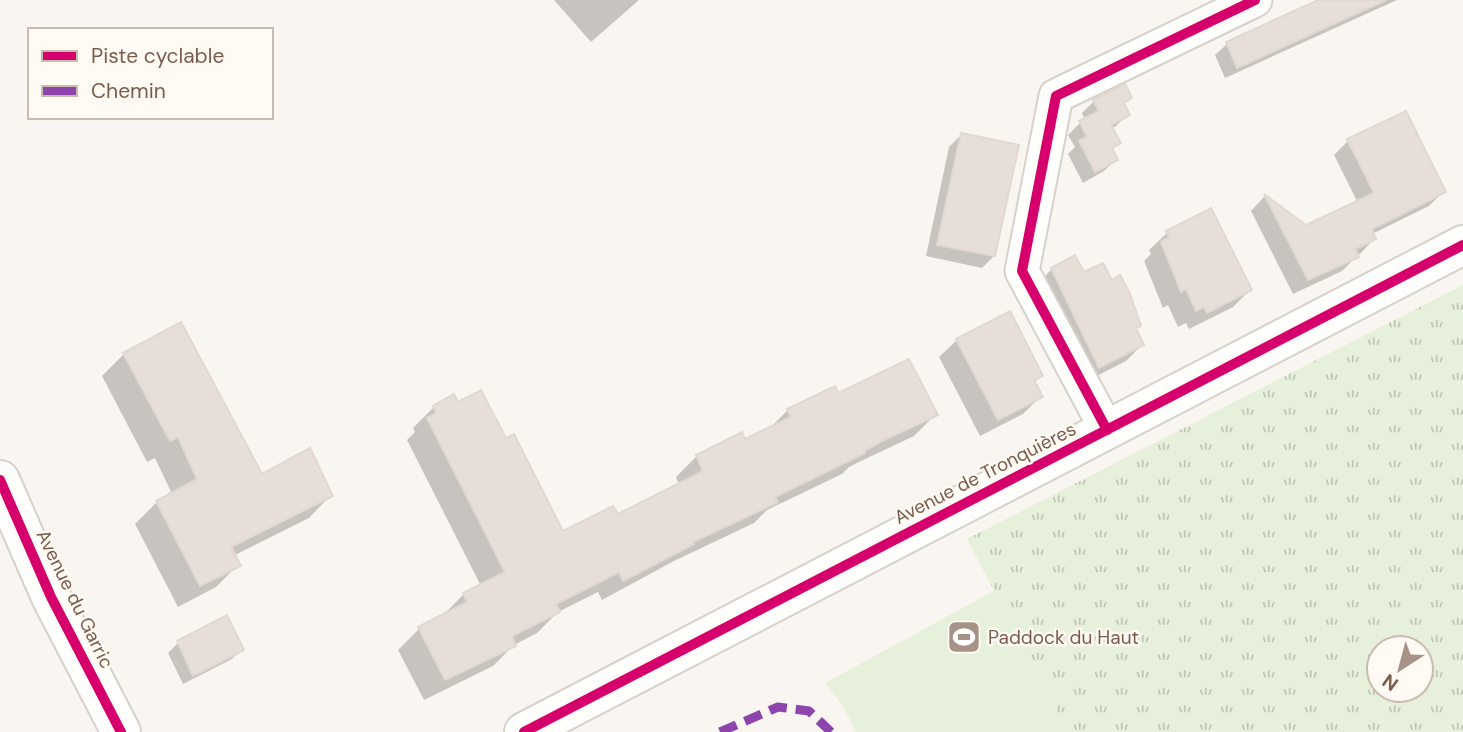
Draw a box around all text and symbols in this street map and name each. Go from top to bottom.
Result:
legend [28,28,273,119]
text: Piste cyclable [91,42,224,70]
text: Chemin [91,77,166,105]
street label: Avenue de Tronquières [890,416,1080,530]
street label: Avenue du Garric [31,525,119,673]
sports icon: Paddock du Haut [945,618,983,656]
place label: Paddock du Haut [988,625,1139,650]
north arrow [1365,634,1435,704]
text: N [1377,668,1403,697]

